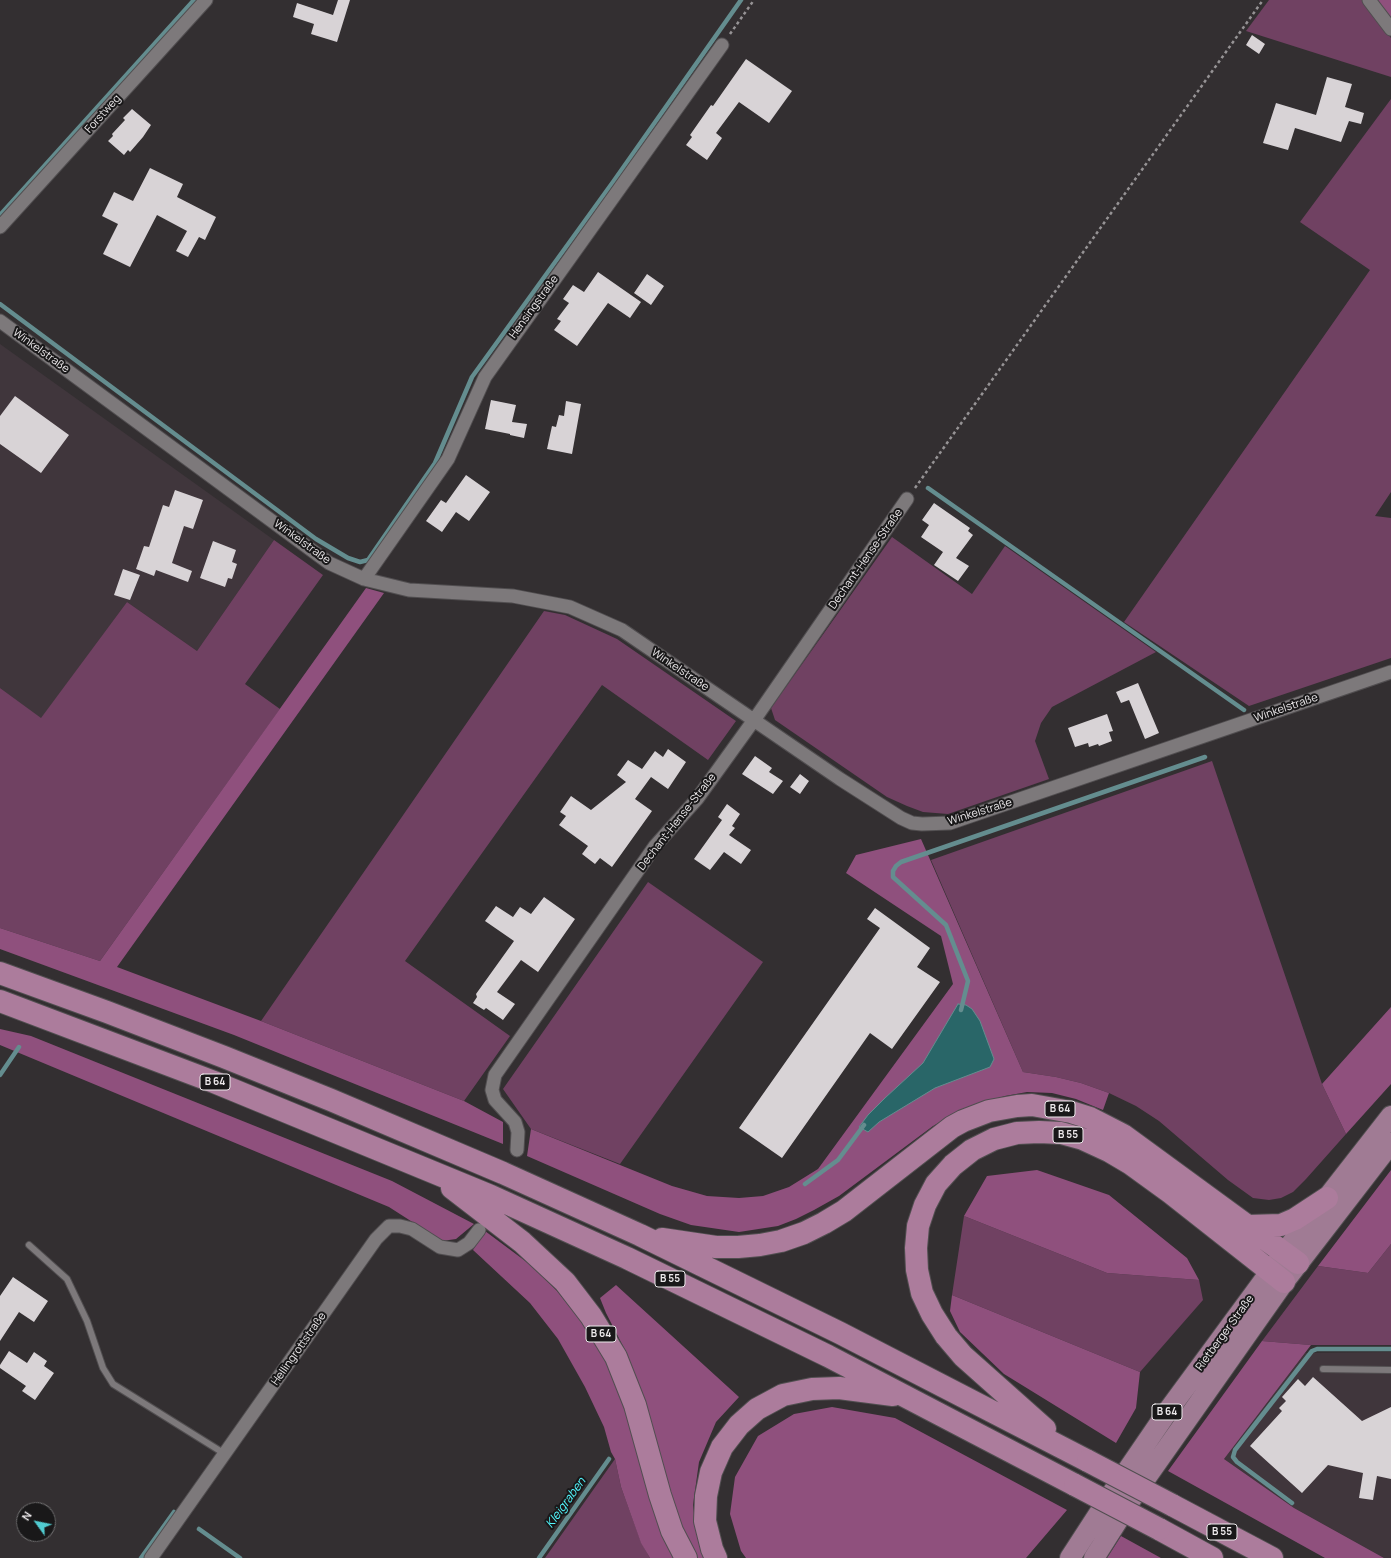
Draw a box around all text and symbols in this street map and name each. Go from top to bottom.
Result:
street label: Forstweg [82,92,124,136]
street label: Hensingstraße [507,273,561,341]
street label: Winkelstraße [10,326,72,376]
street label: Dechant-Hense-Straße [826,506,906,612]
street label: Winkelstraße [271,517,333,567]
street label: Winkelstraße [649,646,711,694]
street label: Winkelstraße [1252,691,1320,725]
street label: Dechant-Hense-Straße [635,771,719,873]
street label: Winkelstraße [946,796,1014,828]
road number: B 64 [200,1074,230,1090]
road number: B 64 [1045,1101,1075,1117]
road number: B 55 [1053,1127,1083,1143]
road number: B 55 [655,1271,685,1287]
street label: Rietberger Straße [1193,1293,1257,1373]
street label: Hellingrottstraße [269,1310,329,1388]
road number: B 64 [586,1326,616,1342]
road number: B 64 [1152,1404,1182,1420]
water label: Kleigraben [543,1475,589,1531]
north arrow [16,1502,56,1542]
text: N [18,1508,35,1523]
road number: B 55 [1207,1524,1237,1540]

